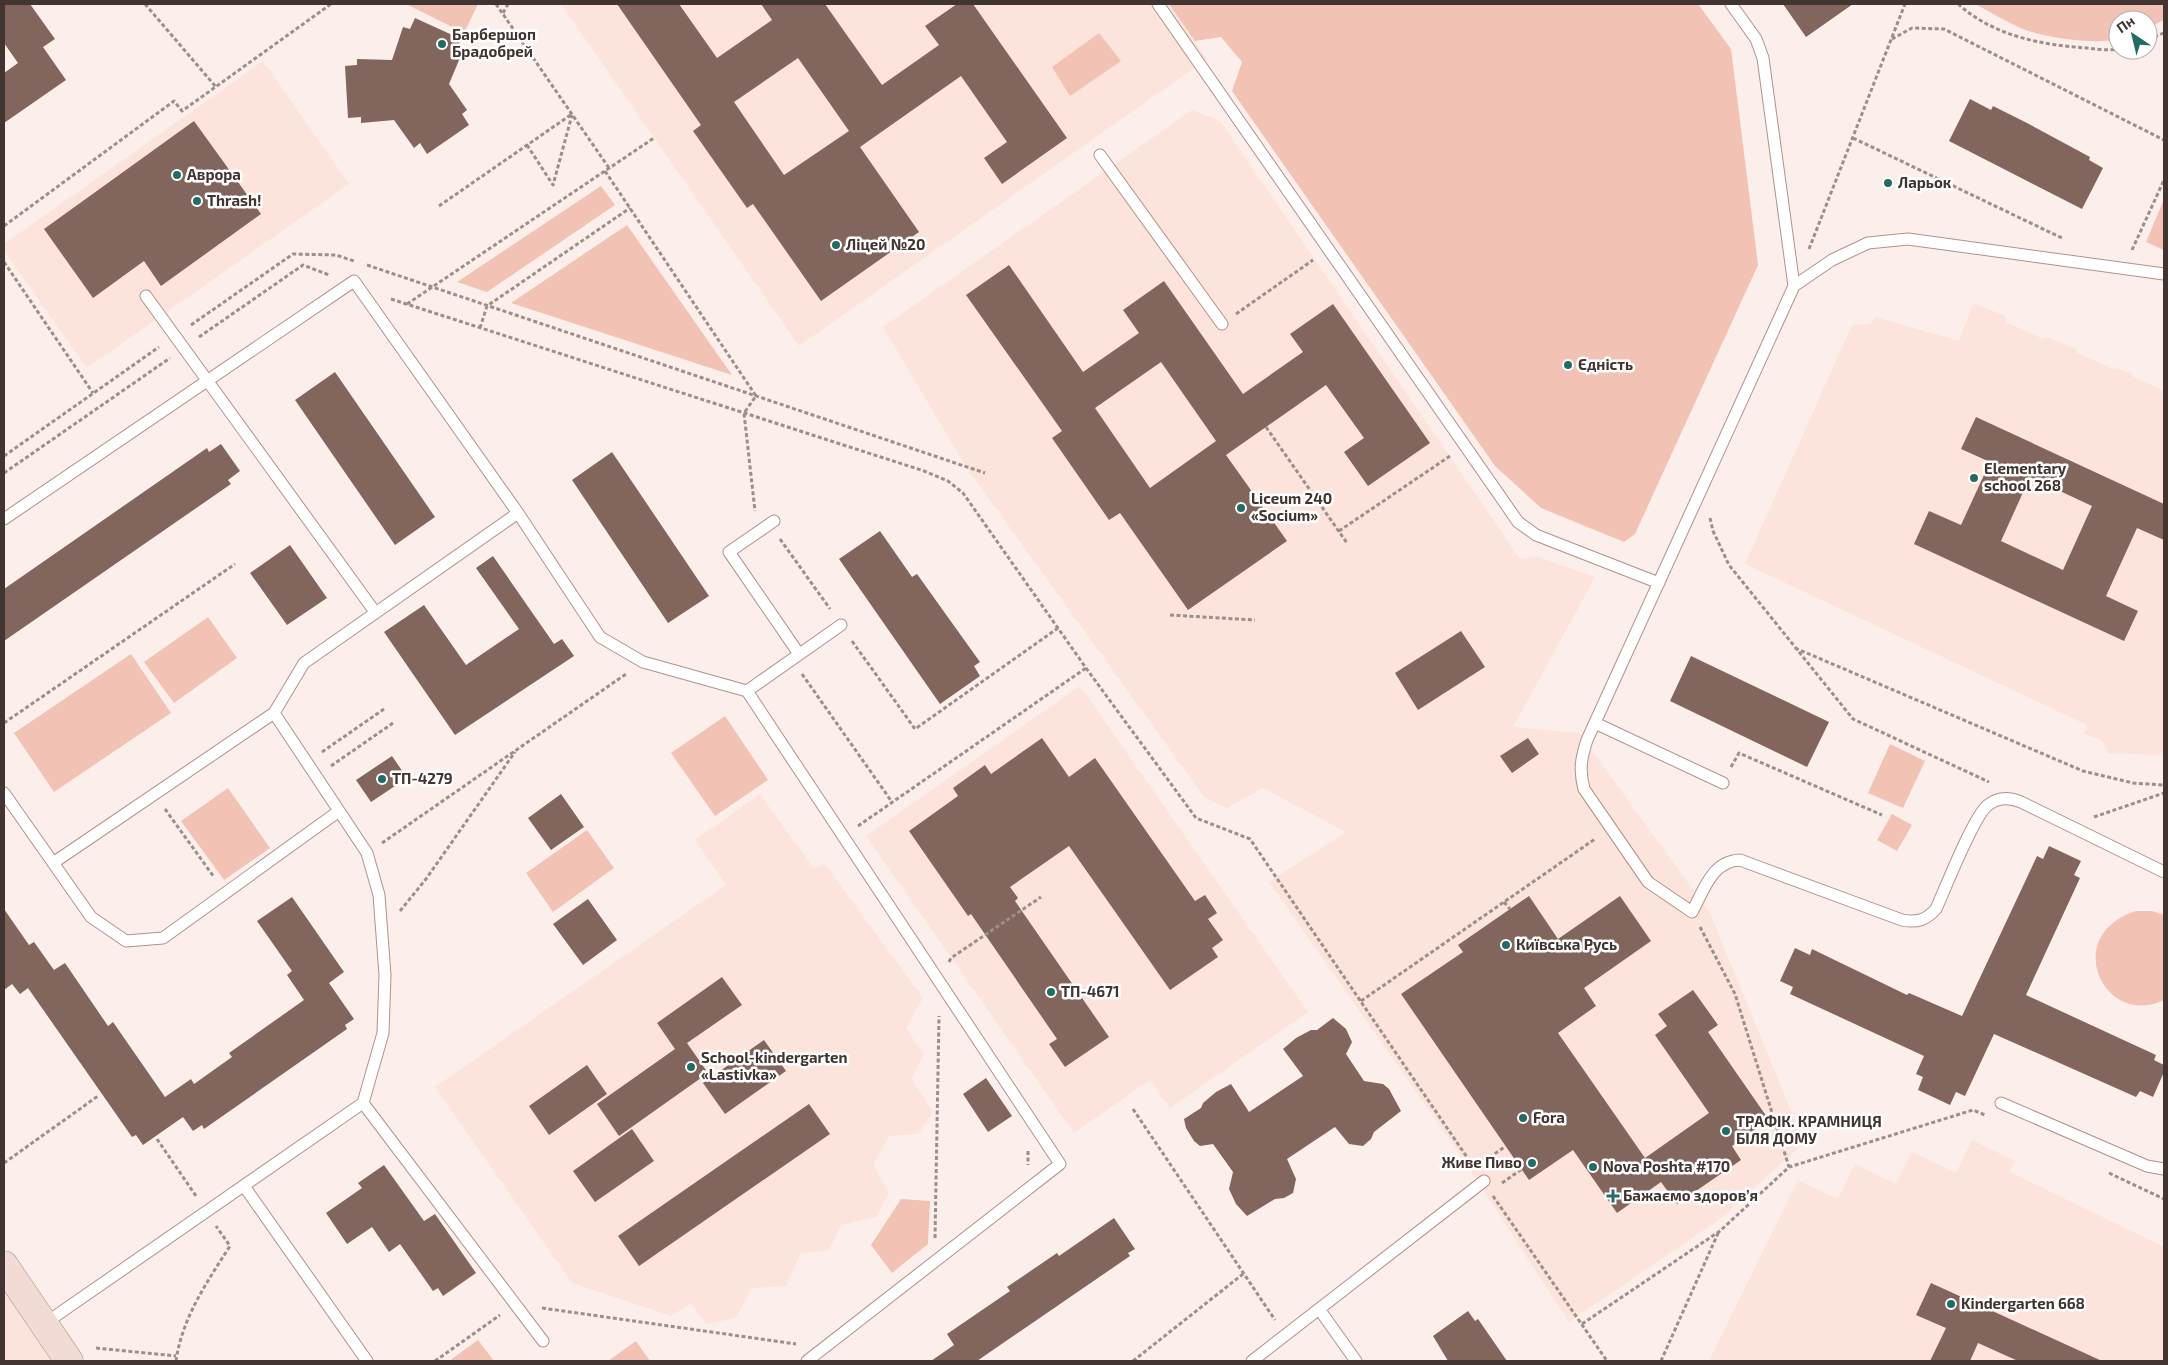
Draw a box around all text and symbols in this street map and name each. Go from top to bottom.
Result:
north arrow [2108,10,2158,60]
text: Пн [2113,12,2138,36]
place label: Барбершоп Брадобрей [452,25,536,60]
marker: Барбершоп Брадобрей [436,38,448,50]
place label: Аврора [187,165,241,183]
marker: Аврора [171,169,183,181]
place label: Ларьок [1898,173,1952,191]
marker: Ларьок [1882,177,1894,189]
place label: Thrash! [207,191,261,209]
marker: Thrash! [191,195,203,207]
place label: Ліцей №20 [846,235,925,253]
marker: Ліцей №20 [830,239,842,251]
place label: Єдність [1578,355,1633,373]
marker: Єдність [1562,359,1574,371]
place label: Elementary school 268 [1984,459,2067,494]
marker: Elementary school 268 [1968,472,1980,484]
place label: Liceum 240 «Socium» [1251,489,1332,524]
marker: Liceum 240 «Socium» [1235,502,1247,514]
place label: ТП-4279 [392,769,453,787]
marker: ТП-4279 [376,773,388,785]
place label: Київська Русь [1516,935,1617,953]
marker: Київська Русь [1500,939,1512,951]
place label: ТП-4671 [1061,982,1119,1000]
marker: ТП-4671 [1045,986,1057,998]
place label: School-kindergarten «Lastivka» [701,1048,848,1083]
marker: School-kindergarten «Lastivka» [685,1061,697,1073]
place label: Fora [1533,1108,1565,1126]
marker: Fora [1517,1112,1529,1124]
place label: ТРАФІК. КРАМНИЦЯ БІЛЯ ДОМУ [1736,1112,1882,1147]
marker: ТРАФІК. КРАМНИЦЯ БІЛЯ ДОМУ [1720,1125,1732,1137]
place label: Живе Пиво [1441,1153,1522,1171]
marker: Живе Пиво [1526,1157,1538,1169]
place label: Nova Poshta #170 [1603,1157,1730,1175]
marker: Nova Poshta #170 [1587,1161,1599,1173]
place label: Бажаємо здоровʼя [1623,1186,1758,1204]
marker: Бажаємо здоровʼя [1607,1190,1619,1202]
place label: Kindergarten 668 [1961,1294,2085,1312]
marker: Kindergarten 668 [1945,1298,1957,1310]

